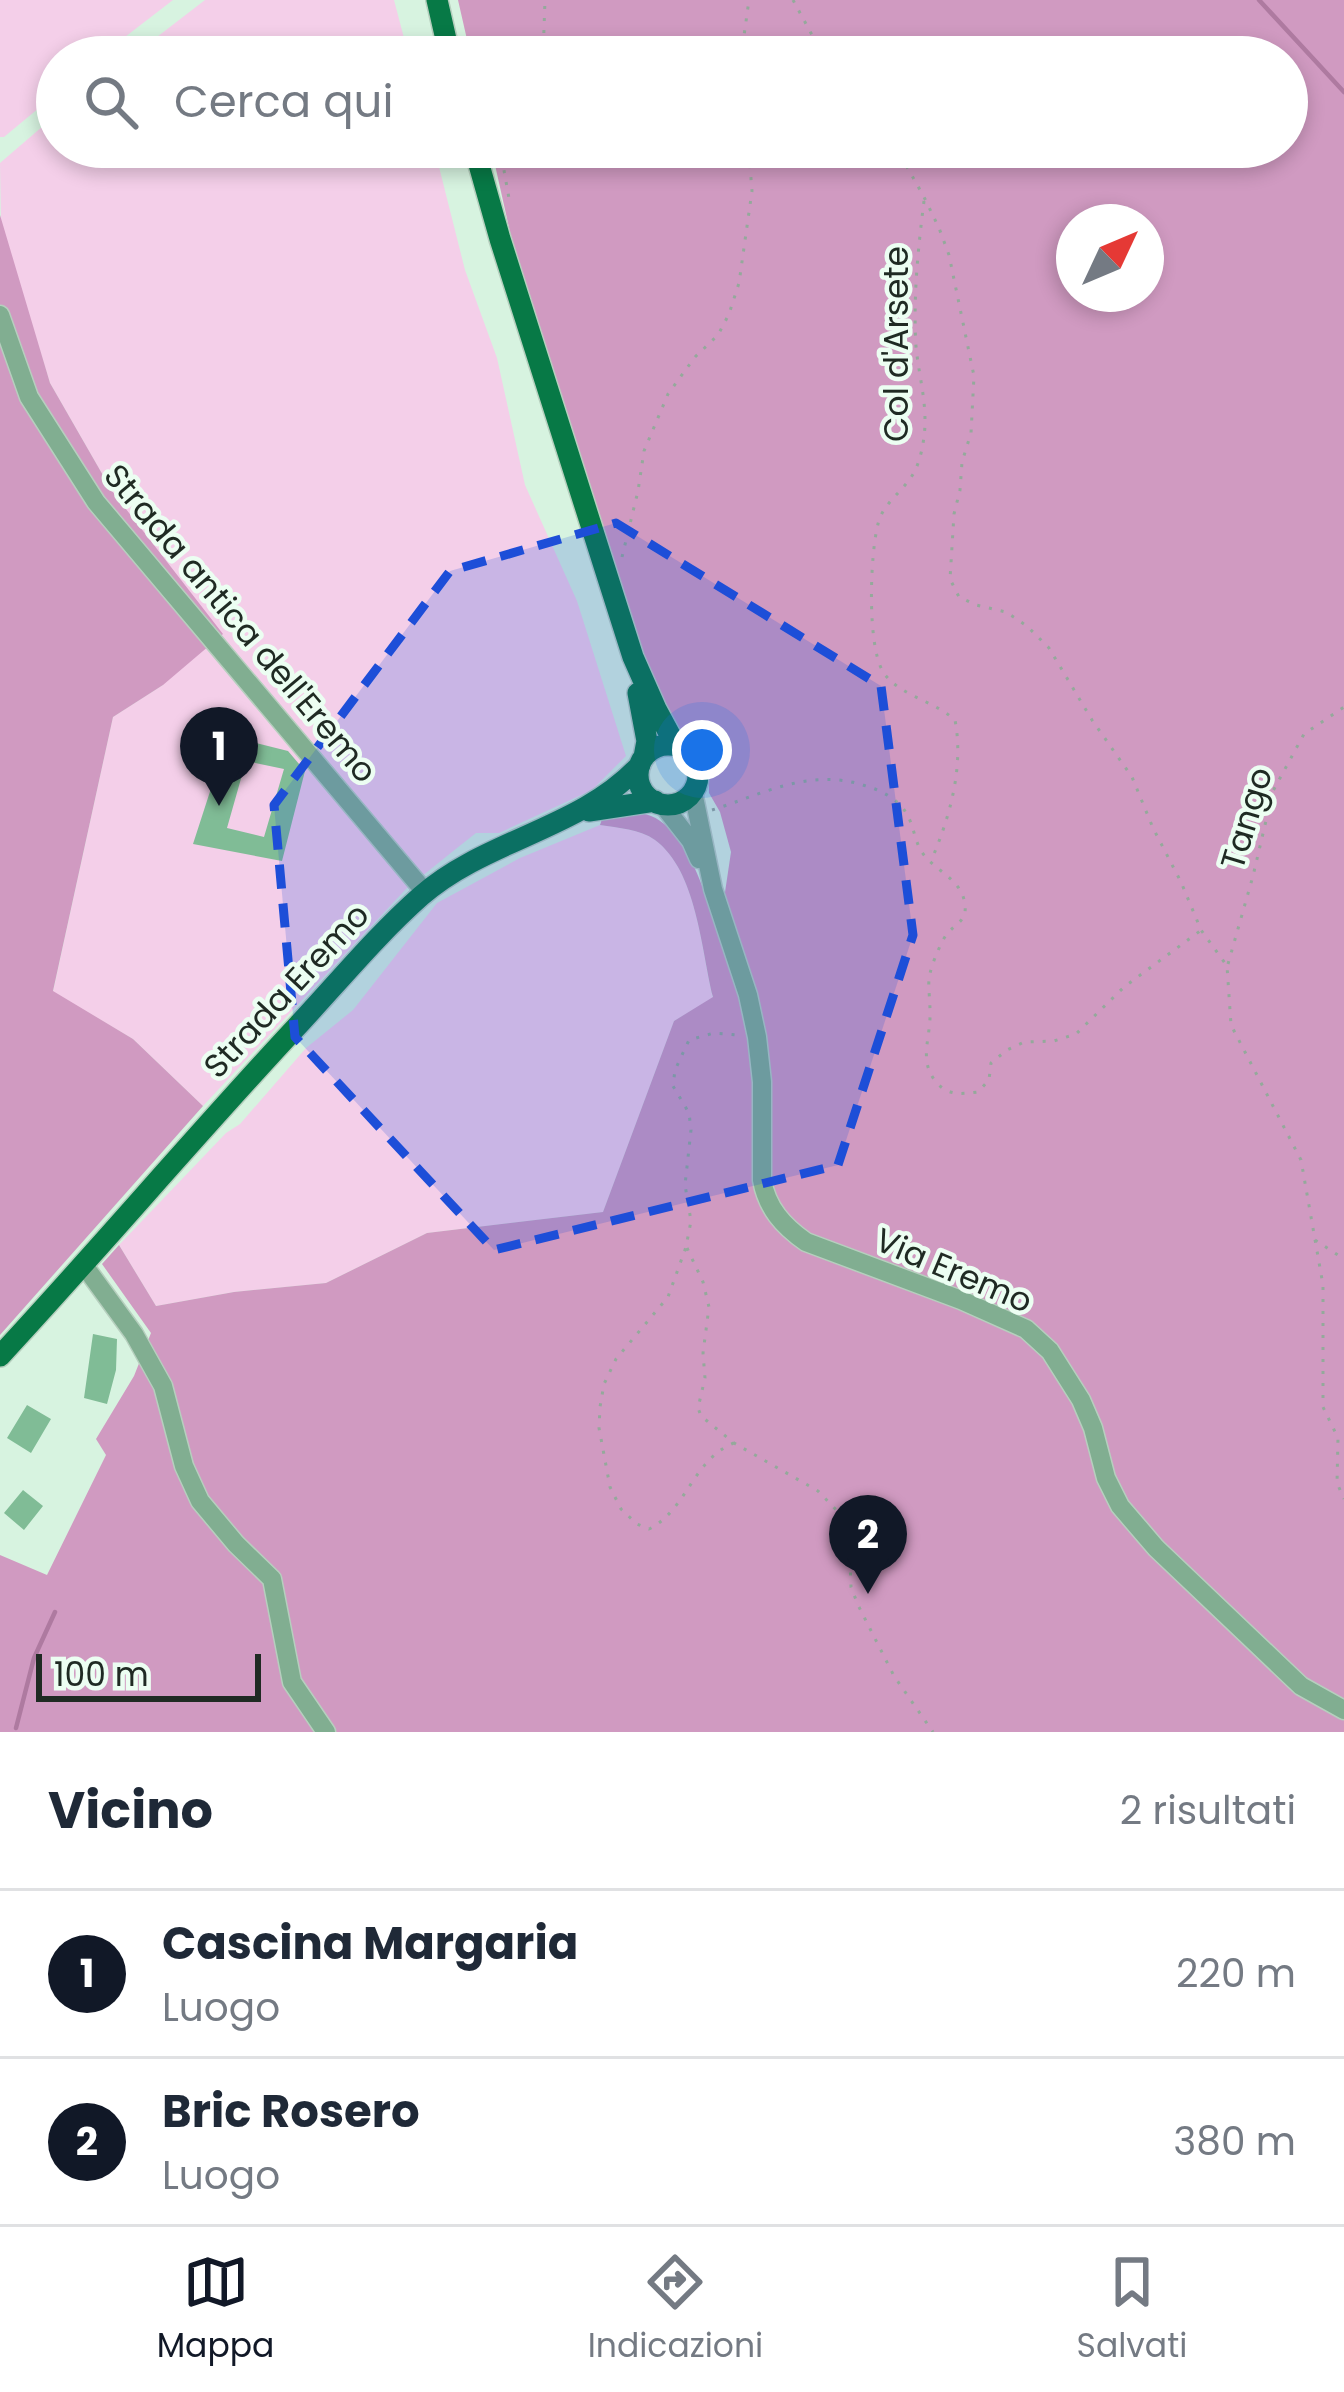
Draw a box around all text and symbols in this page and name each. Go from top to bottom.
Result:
search box [36,36,1308,168]
icon: search [78,69,144,135]
text: Cerca qui [174,70,393,133]
north arrow [1056,204,1164,312]
street label: Col d'Arsete [873,246,920,442]
street label: Strada antica dell'Eremo [93,454,388,793]
pin: 1 [180,707,258,806]
your location [672,720,732,780]
street label: Tango [1209,761,1284,875]
street label: Strada Eremo [193,892,380,1088]
street label: Via Eremo [868,1216,1040,1325]
pin: 2 [829,1495,907,1594]
scale bar [36,1648,261,1701]
text: 100 m [54,1651,149,1698]
text: Vicino [48,1774,213,1846]
text: 2 risultati [1120,1783,1296,1838]
text: Cascina Margaria [162,1912,578,1975]
text: 1 [80,1946,94,2001]
text: 220 m [1176,1946,1296,2001]
text: Luogo [162,1980,280,2035]
text: Bric Rosero [162,2080,420,2143]
text: 2 [76,2114,98,2169]
text: 380 m [1173,2114,1296,2169]
text: Luogo [162,2148,280,2203]
tab: Mappa [157,2249,274,2371]
tab: Indicazioni [588,2249,763,2371]
tab: Salvati [1077,2249,1187,2371]

